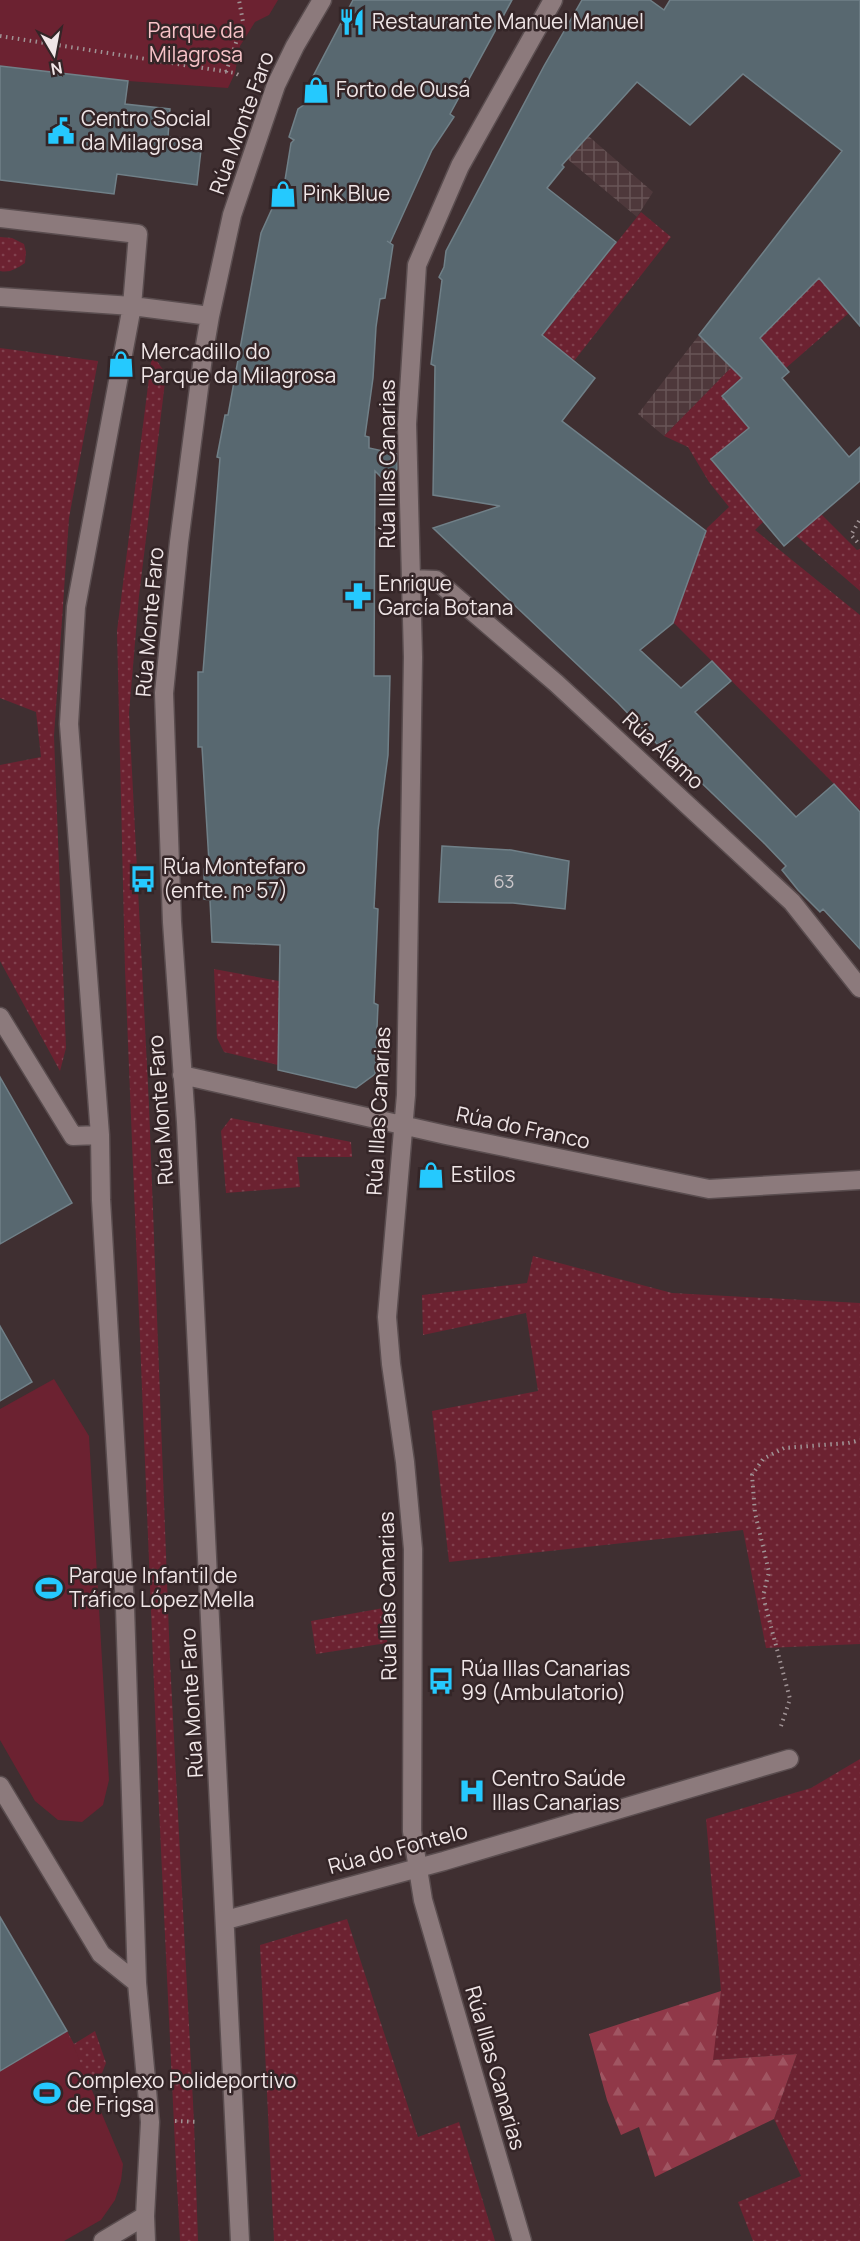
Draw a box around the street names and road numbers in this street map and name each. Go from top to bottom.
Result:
street label: Rúa Monte Faro [202,47,280,198]
street label: Rúa Illas Canarias [373,379,401,549]
street label: Rúa Monte Faro [129,546,169,698]
street label: Rúa Álamo [617,705,710,795]
street label: Rúa Illas Canarias [360,1026,396,1196]
street label: Rúa Monte Faro [141,1034,179,1186]
street label: Rúa do Franco [454,1099,593,1155]
street label: Rúa Illas Canarias [372,1511,402,1681]
street label: Rúa Monte Faro [173,1627,209,1779]
street label: Rúa do Fontelo [325,1816,471,1880]
street label: Rúa Illas Canarias [459,1983,533,2153]

